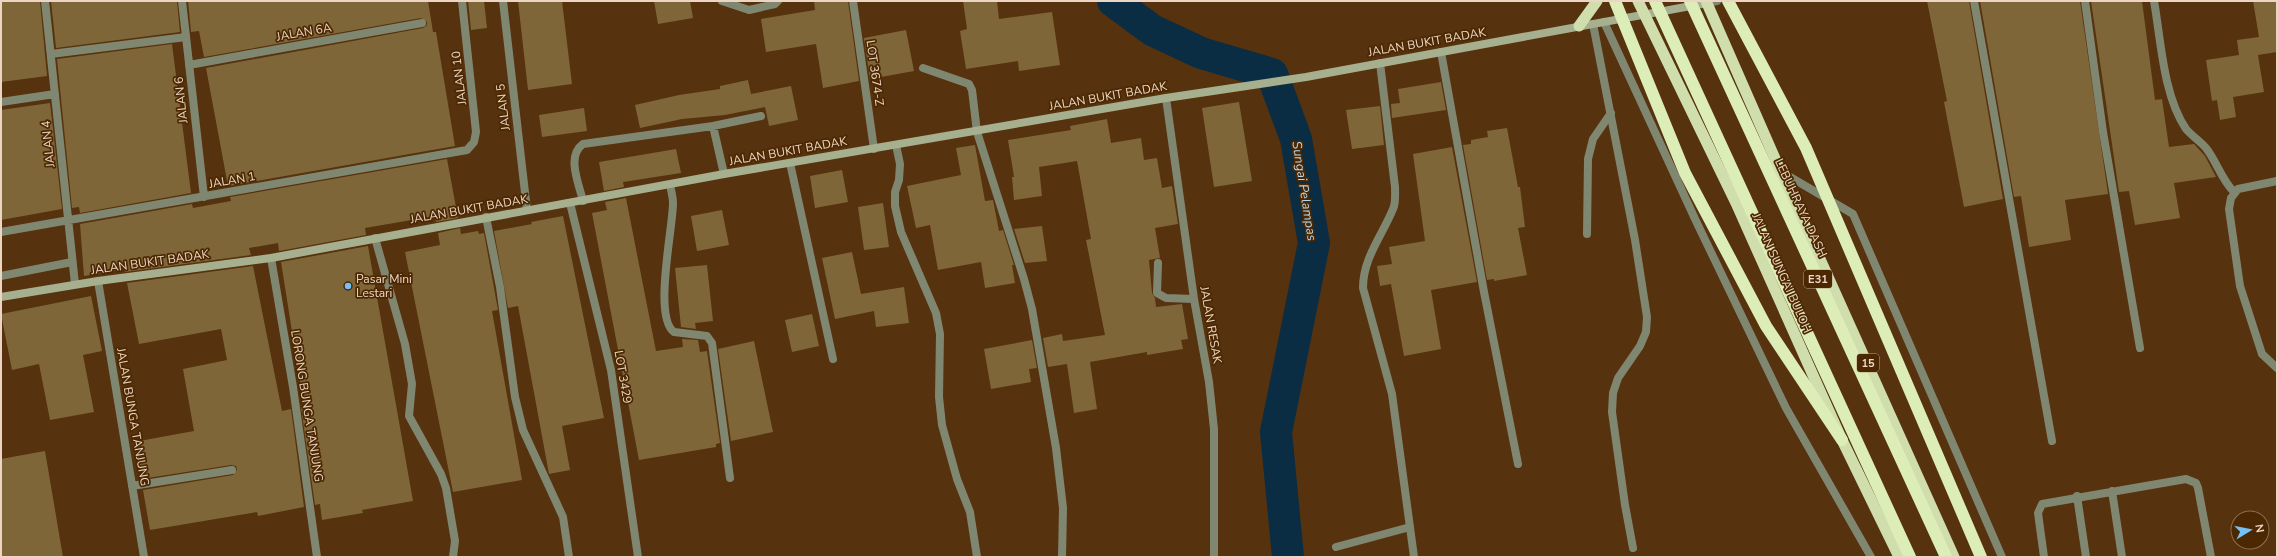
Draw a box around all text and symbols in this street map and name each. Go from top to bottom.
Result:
street label: JALAN 6A [274,19,333,45]
street label: JALAN BUKIT BADAK [1366,24,1488,60]
street label: LOT 3674-Z [862,39,888,107]
street label: JALAN 10 [448,50,470,107]
street label: JALAN 6 [171,76,192,125]
street label: JALAN BUKIT BADAK [1047,78,1169,114]
street label: JALAN 5 [492,83,514,132]
street label: JALAN 4 [38,120,59,169]
street label: JALAN BUKIT BADAK [727,133,849,169]
water label: Sungai Pelampas [1287,140,1321,242]
street label: LEBUHRAYA DASH [1771,156,1831,260]
street label: JALAN 1 [207,168,256,192]
street label: JALAN BUKIT BADAK [408,191,530,227]
street label: JALAN SUNGAI BULOH [1748,210,1816,335]
street label: JALAN BUKIT BADAK [89,246,211,278]
road number: E31 [1804,270,1832,288]
place label: Pasar Mini Lestari [356,271,412,301]
marker: Pasar Mini Lestari [343,281,353,291]
street label: JALAN RESAK [1196,284,1226,365]
street label: LORONG BUNGA TANJUNG [287,329,327,483]
street label: JALAN BUNGA TANJUNG [113,346,153,487]
street label: LOT 3429 [610,349,636,405]
road number: 15 [1857,354,1879,372]
north arrow [2230,510,2270,550]
text: N [2251,523,2267,534]

